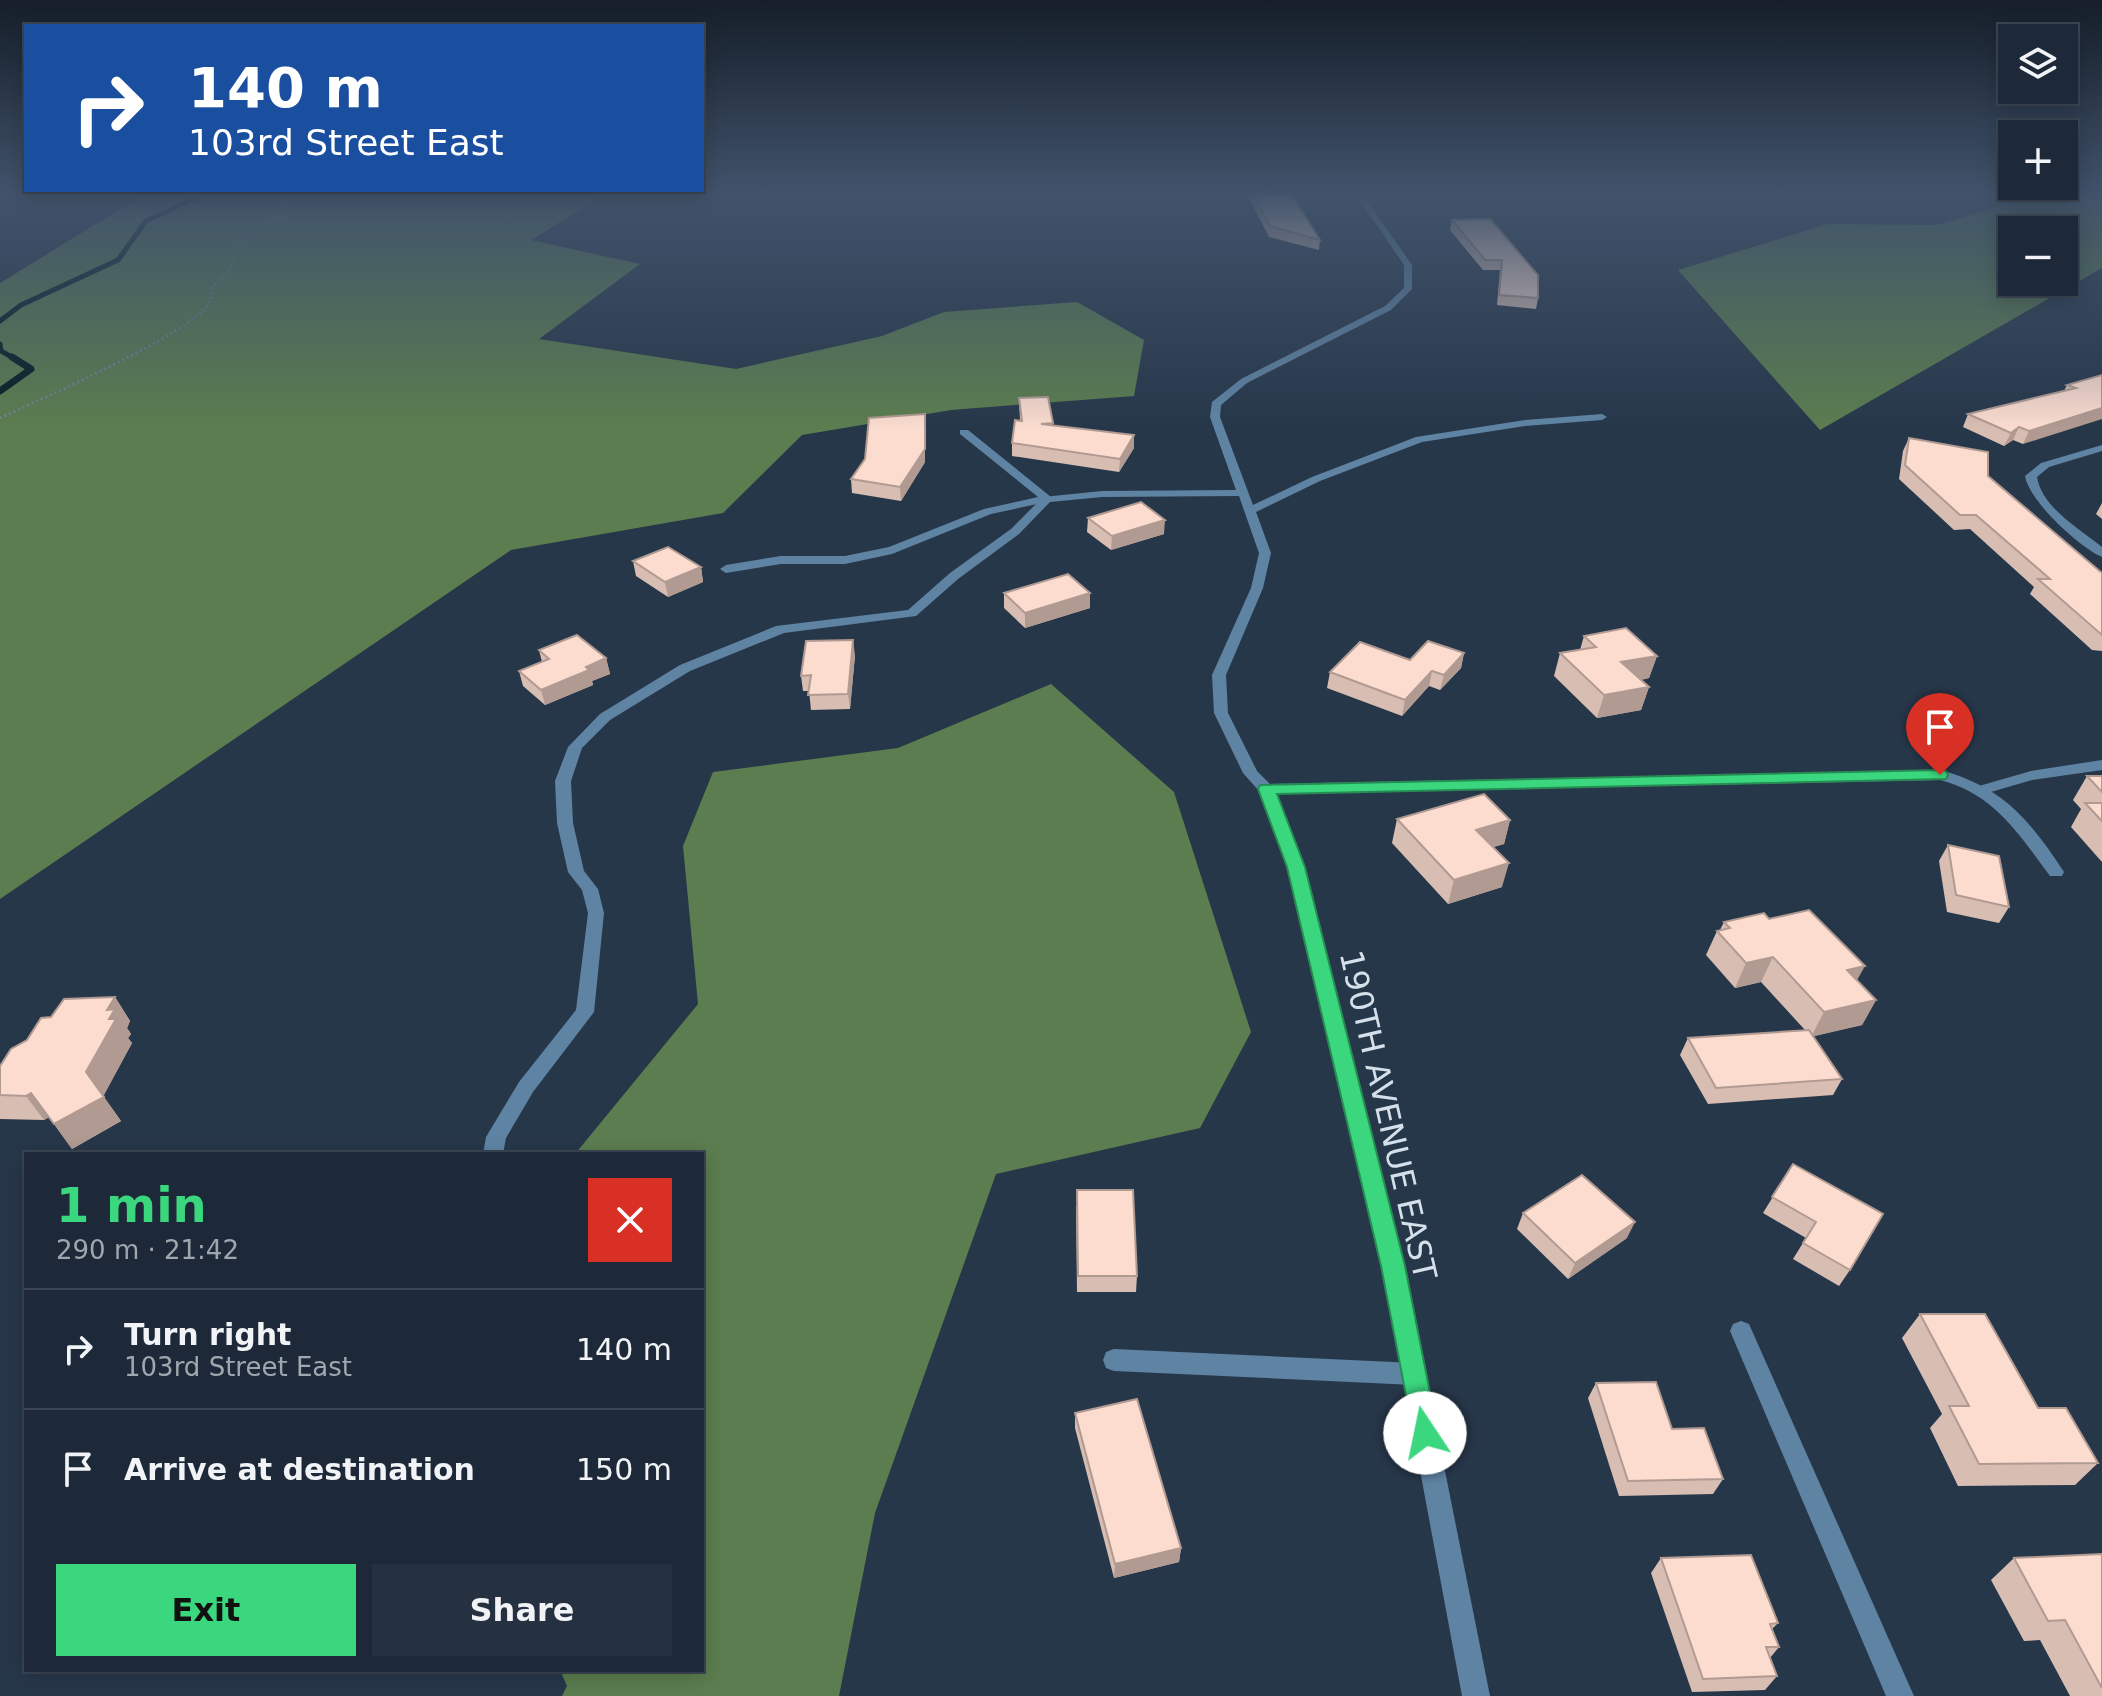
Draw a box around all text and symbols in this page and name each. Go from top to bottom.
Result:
map controls [1998,24,2078,296]
button: layers [1998,24,2078,104]
text: 140 m [188,55,383,120]
icon: right [56,56,160,160]
button: + [1998,120,2078,200]
text: 103rd Street East [188,122,504,163]
button: − [1998,216,2078,296]
pin [1906,693,1974,775]
icon: arrive [1918,705,1962,749]
street label: 190TH AVENUE EAST [1332,947,1444,1284]
text: 1 min [56,1177,207,1233]
button: close [588,1178,672,1262]
text: 290 m · 21:42 [56,1235,239,1265]
text: Turn right [124,1317,291,1352]
icon: right [56,1327,100,1371]
text: 140 m [576,1332,672,1367]
text: 103rd Street East [124,1352,352,1382]
position arrow [1383,1391,1467,1475]
icon: arrive [56,1447,100,1491]
text: Arrive at destination [124,1452,475,1487]
text: 150 m [576,1452,672,1487]
button: Exit [56,1564,356,1656]
button: Share [372,1564,672,1656]

